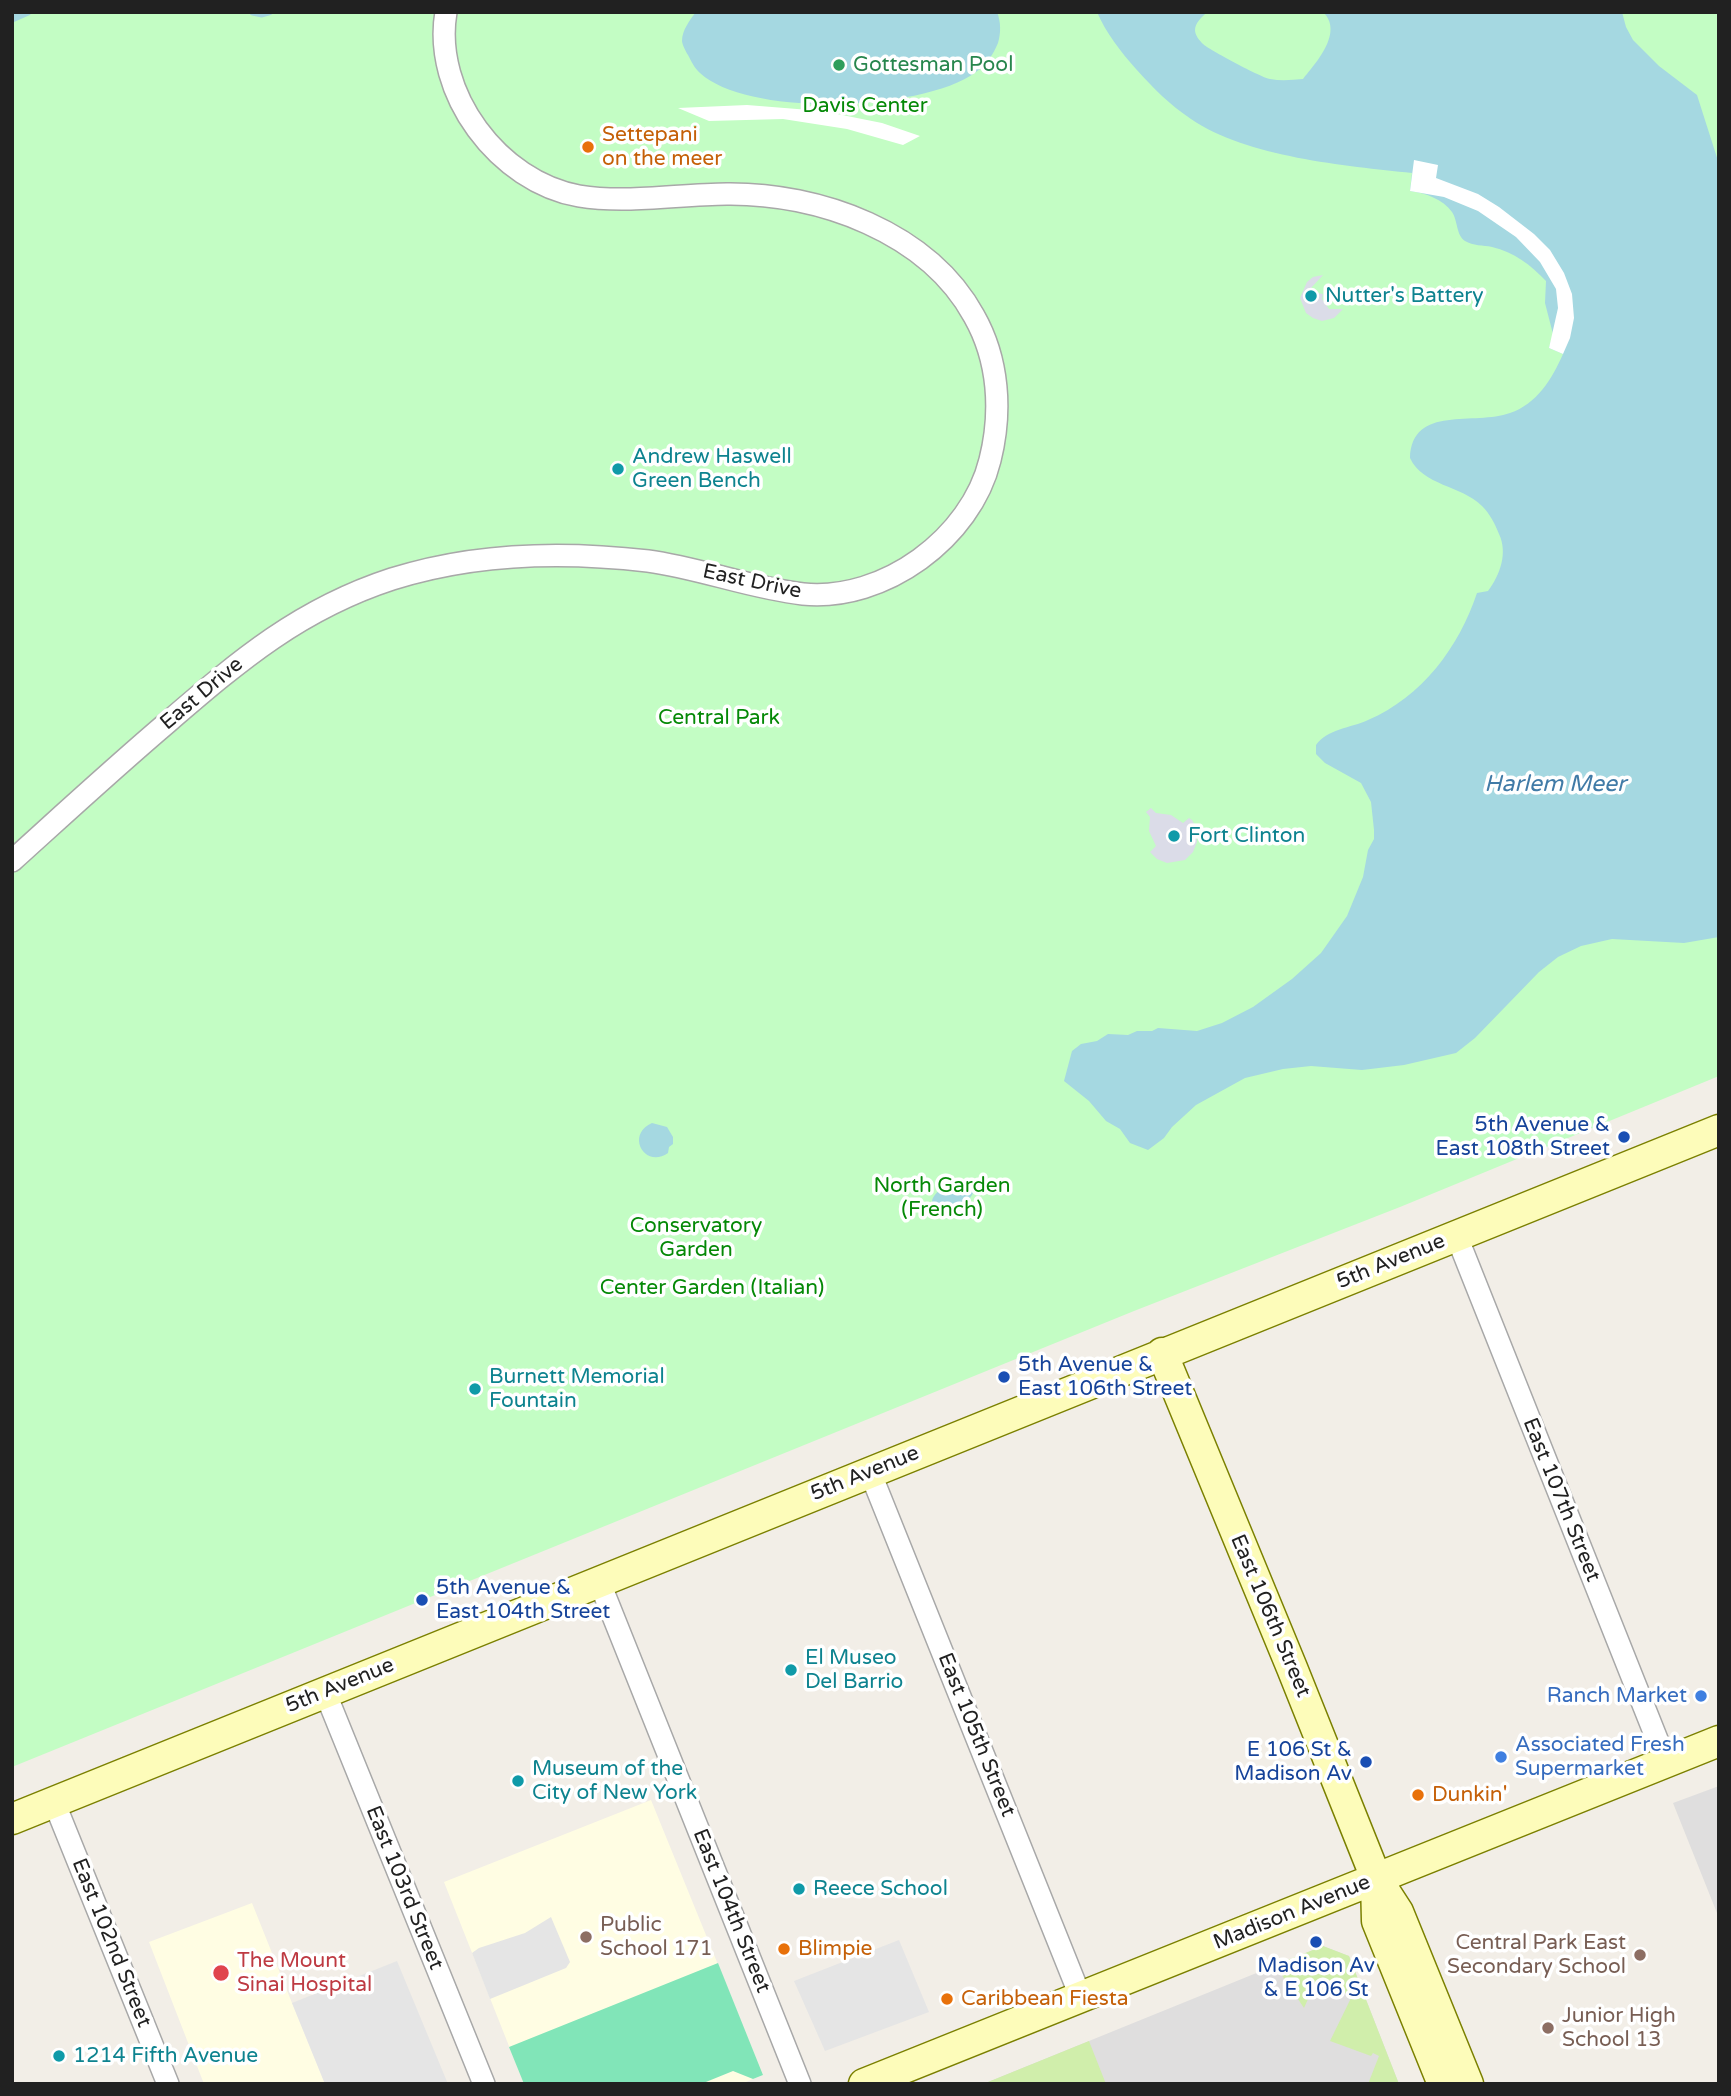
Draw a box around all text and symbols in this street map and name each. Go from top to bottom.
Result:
place label: Gottesman Pool [853,52,1013,78]
marker: Gottesman Pool [831,57,847,73]
park label: Davis Center [802,93,928,119]
place label: Settepani on the meer [602,122,722,172]
marker: Settepani on the meer [580,139,596,155]
place label: Nutter's Battery [1325,283,1484,309]
marker: Nutter's Battery [1303,288,1319,304]
place label: Andrew Haswell Green Bench [632,444,792,494]
marker: Andrew Haswell Green Bench [610,461,626,477]
street label: East Drive [700,559,804,605]
street label: East Drive [156,652,248,736]
park label: Central Park [658,705,780,731]
water label: Harlem Meer [1484,771,1626,799]
place label: Fort Clinton [1188,823,1305,849]
marker: Fort Clinton [1166,828,1182,844]
place label: 5th Avenue & East 108th Street [1436,1112,1610,1162]
marker: 5th Avenue & East 108th Street [1616,1129,1632,1145]
park label: North Garden (French) [873,1173,1011,1223]
park label: Conservatory Garden [630,1213,762,1263]
street label: 5th Avenue [1333,1229,1449,1295]
park label: Center Garden (Italian) [600,1275,824,1301]
place label: 5th Avenue & East 106th Street [1018,1352,1192,1402]
place label: Burnett Memorial Fountain [489,1364,665,1414]
marker: 5th Avenue & East 106th Street [996,1369,1012,1385]
marker: Burnett Memorial Fountain [467,1381,483,1397]
street label: East 107th Street [1517,1414,1605,1586]
street label: 5th Avenue [807,1441,923,1507]
street label: East 106th Street [1224,1531,1316,1701]
place label: 5th Avenue & East 104th Street [436,1575,610,1625]
marker: 5th Avenue & East 104th Street [414,1592,430,1608]
place label: El Museo Del Barrio [805,1645,903,1695]
street label: East 105th Street [932,1649,1020,1821]
street label: 5th Avenue [282,1653,398,1719]
marker: El Museo Del Barrio [783,1662,799,1678]
place label: Ranch Market [1547,1683,1687,1709]
marker: Ranch Market [1693,1688,1709,1704]
place label: Associated Fresh Supermarket [1515,1732,1685,1782]
place label: E 106 St & Madison Av [1234,1737,1352,1787]
marker: Associated Fresh Supermarket [1493,1749,1509,1765]
marker: E 106 St & Madison Av [1358,1754,1374,1770]
place label: Museum of the City of New York [532,1756,697,1806]
marker: Museum of the City of New York [510,1773,526,1789]
place label: Dunkin' [1432,1782,1507,1808]
marker: Dunkin' [1410,1787,1426,1803]
street label: East 103rd Street [360,1802,448,1974]
street label: East 104th Street [687,1825,775,1997]
street label: East 102nd Street [66,1855,156,2031]
street label: Madison Avenue [1210,1870,1374,1956]
place label: Reece School [813,1876,948,1902]
marker: Reece School [791,1881,807,1897]
place label: Public School 171 [600,1912,713,1962]
marker: Public School 171 [578,1929,594,1945]
place label: Central Park East Secondary School [1447,1930,1626,1980]
marker: Madison Av & E 106 St [1308,1934,1324,1950]
place label: Blimpie [798,1936,873,1962]
marker: Blimpie [776,1941,792,1957]
marker: Central Park East Secondary School [1632,1947,1648,1963]
place label: The Mount Sinai Hospital [237,1948,372,1998]
place label: Madison Av & E 106 St [1257,1953,1375,2003]
marker: The Mount Sinai Hospital [211,1963,231,1983]
place label: Caribbean Fiesta [961,1986,1129,2012]
marker: Caribbean Fiesta [939,1991,955,2007]
place label: Junior High School 13 [1562,2003,1676,2053]
marker: Junior High School 13 [1540,2020,1556,2036]
place label: 1214 Fifth Avenue [73,2043,258,2069]
marker: 1214 Fifth Avenue [51,2048,67,2064]

